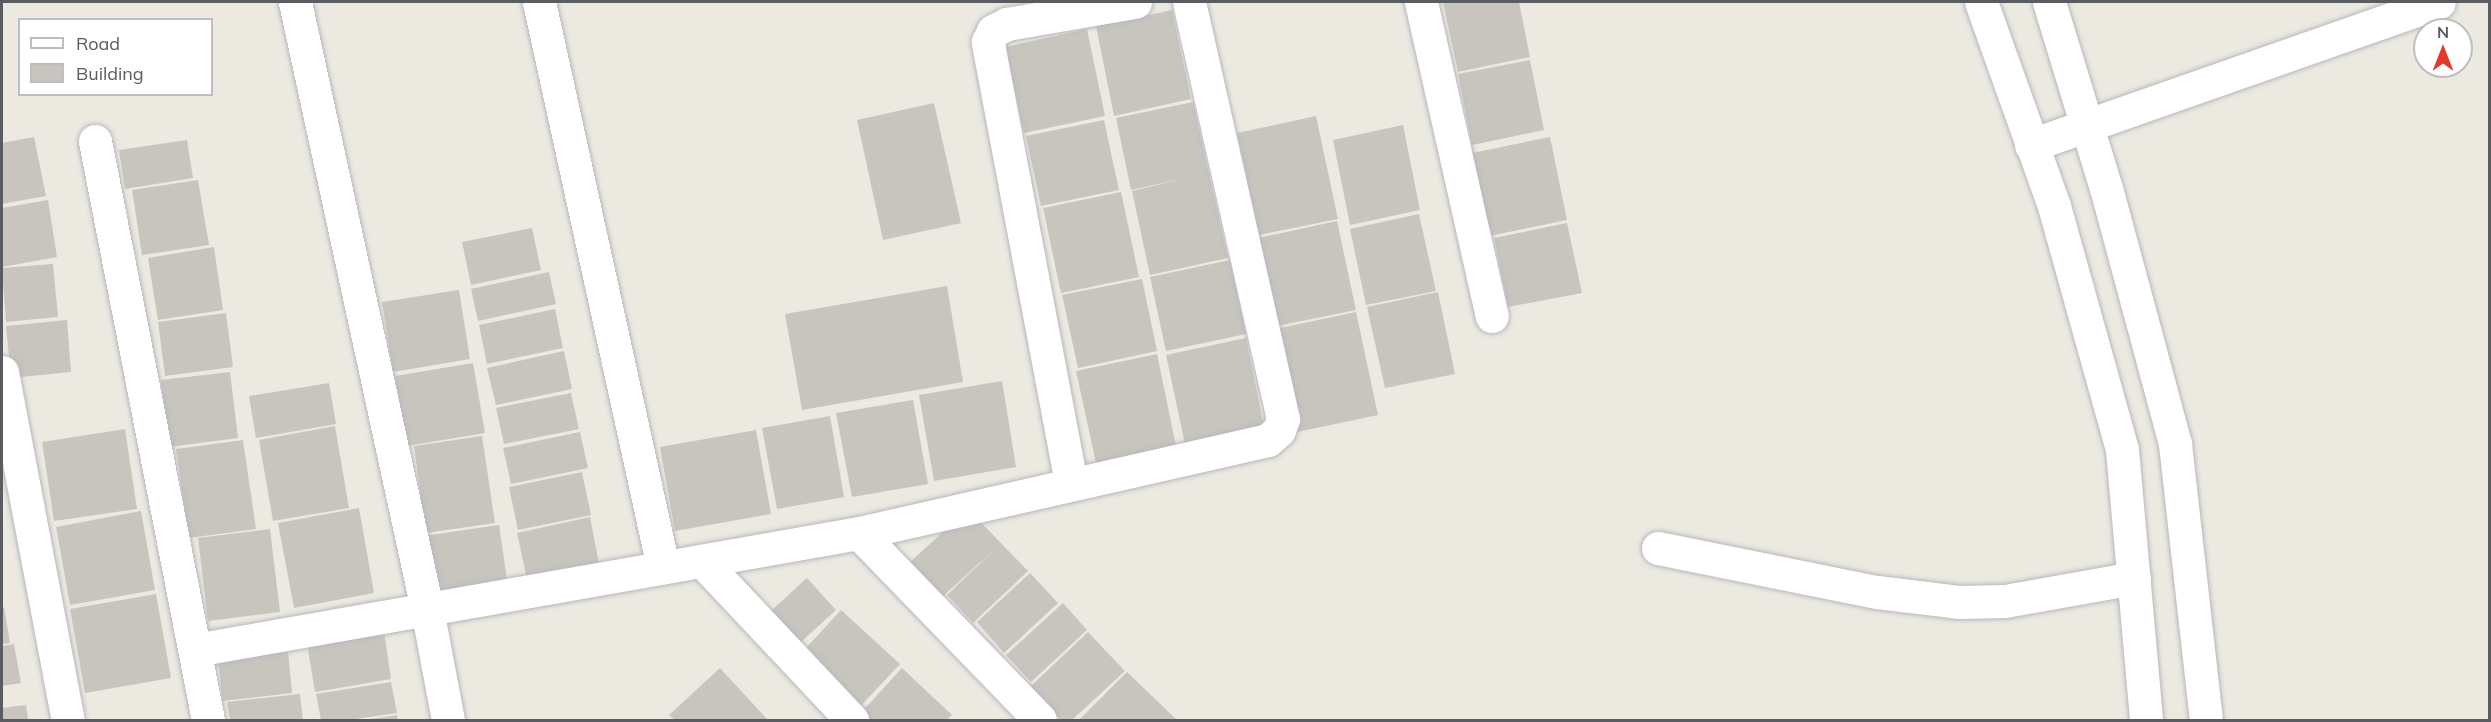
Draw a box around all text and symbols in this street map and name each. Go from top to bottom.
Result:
legend [18,18,213,96]
north arrow [2413,18,2473,78]
text: N [2437,22,2449,42]
text: Road [76,32,120,55]
text: Building [76,62,144,85]

